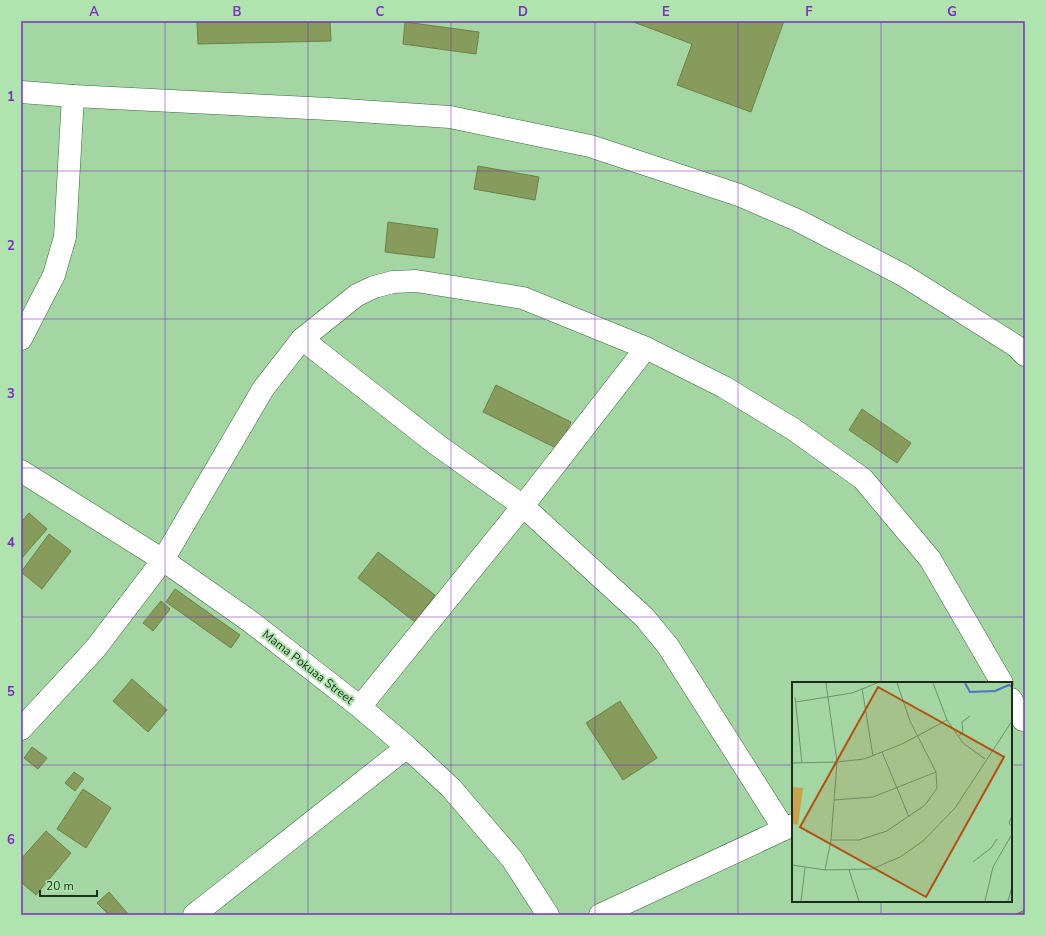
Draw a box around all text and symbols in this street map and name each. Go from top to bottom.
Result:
text: A [89,3,99,21]
text: B [233,3,242,21]
text: C [376,3,385,21]
text: D [518,3,528,21]
text: E [662,3,670,21]
text: F [805,3,813,21]
text: G [947,3,957,21]
text: 1 [7,88,15,106]
text: 2 [7,237,15,255]
text: 3 [7,385,15,403]
text: 4 [7,534,15,552]
street label: Mama Pokuaa Street [259,626,358,708]
inset map [792,682,1012,902]
text: 5 [7,683,15,701]
text: 6 [7,831,15,849]
scale bar [40,872,97,898]
text: 20 m [46,878,74,894]

